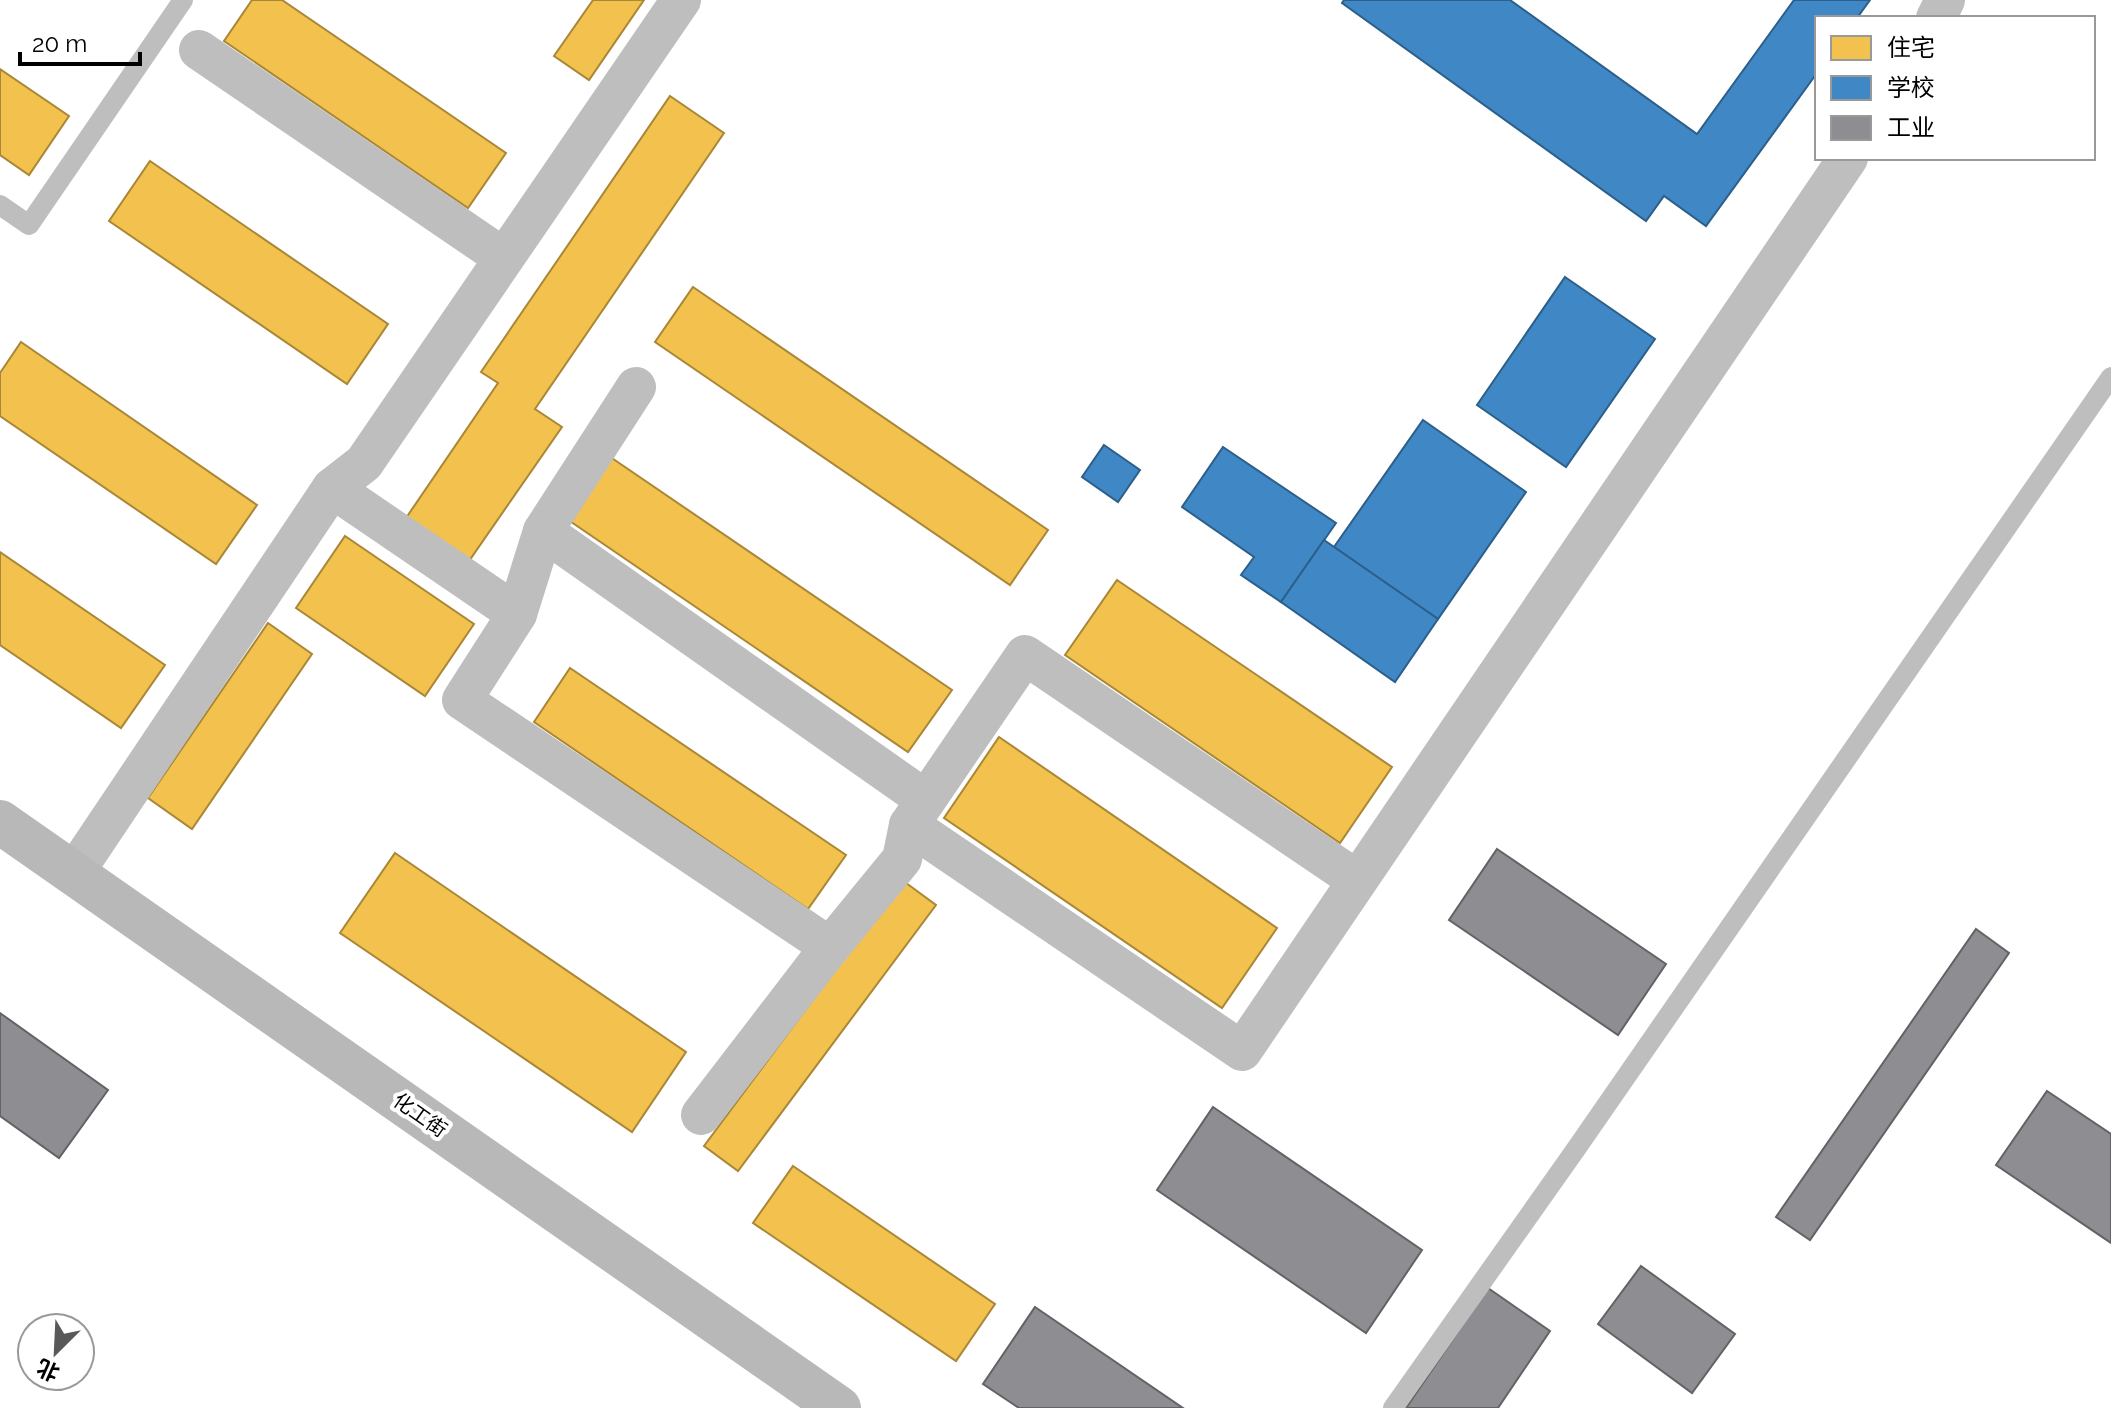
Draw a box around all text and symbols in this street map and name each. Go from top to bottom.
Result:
scale bar [20,16,140,66]
legend [1815,16,2095,160]
text: 20 m [32,29,87,58]
text: 住宅 [1887,33,1935,62]
text: 学校 [1887,73,1935,102]
text: 工业 [1887,113,1935,142]
street label: 化工街 [389,1088,451,1142]
north arrow [16,1312,96,1392]
text: 北 [33,1354,63,1387]

